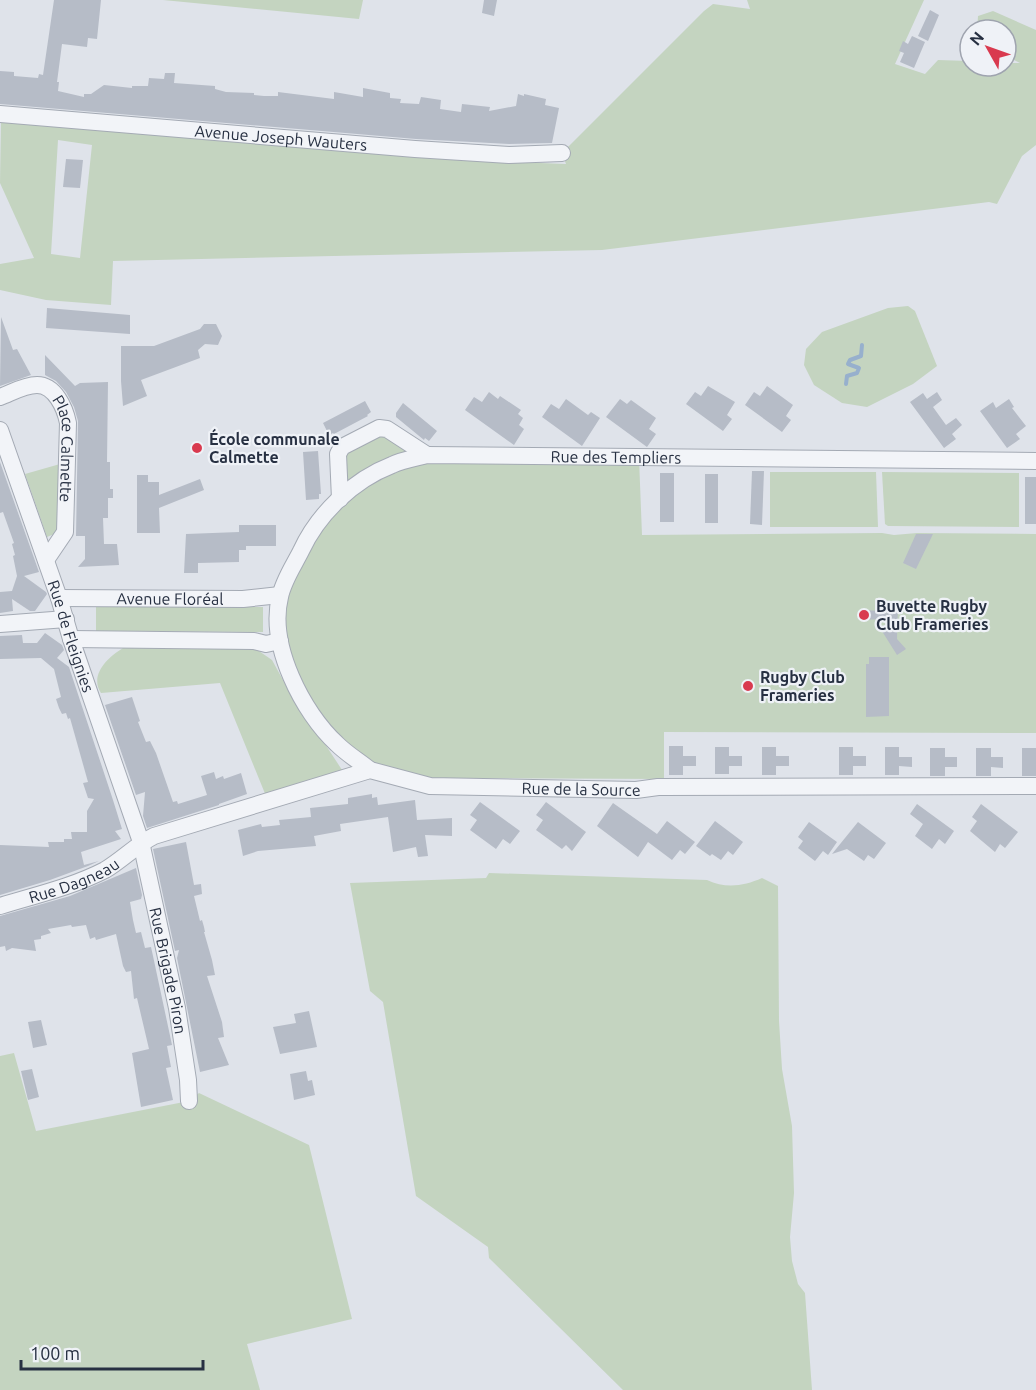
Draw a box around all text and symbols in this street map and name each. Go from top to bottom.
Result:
north arrow [958,18,1018,78]
text: N [966,28,987,49]
street label: Avenue Joseph Wauters [194,121,368,154]
street label: Place Calmette [49,392,77,503]
place label: École communale Calmette [209,428,340,466]
marker: École communale Calmette [190,441,204,455]
street label: Rue des Templiers [550,447,681,467]
street label: Rue de Fleignies [44,578,98,695]
street label: Avenue Floréal [116,589,224,608]
place label: Buvette Rugby Club Frameries [876,597,988,633]
marker: Buvette Rugby Club Frameries [857,608,871,622]
place label: Rugby Club Frameries [760,668,845,704]
marker: Rugby Club Frameries [741,679,755,693]
street label: Rue de la Source [522,779,642,799]
street label: Rue Dagneau [27,855,122,906]
street label: Rue Brigade Piron [146,905,190,1035]
scale bar [21,1333,202,1371]
text: 100 m [30,1343,80,1363]

